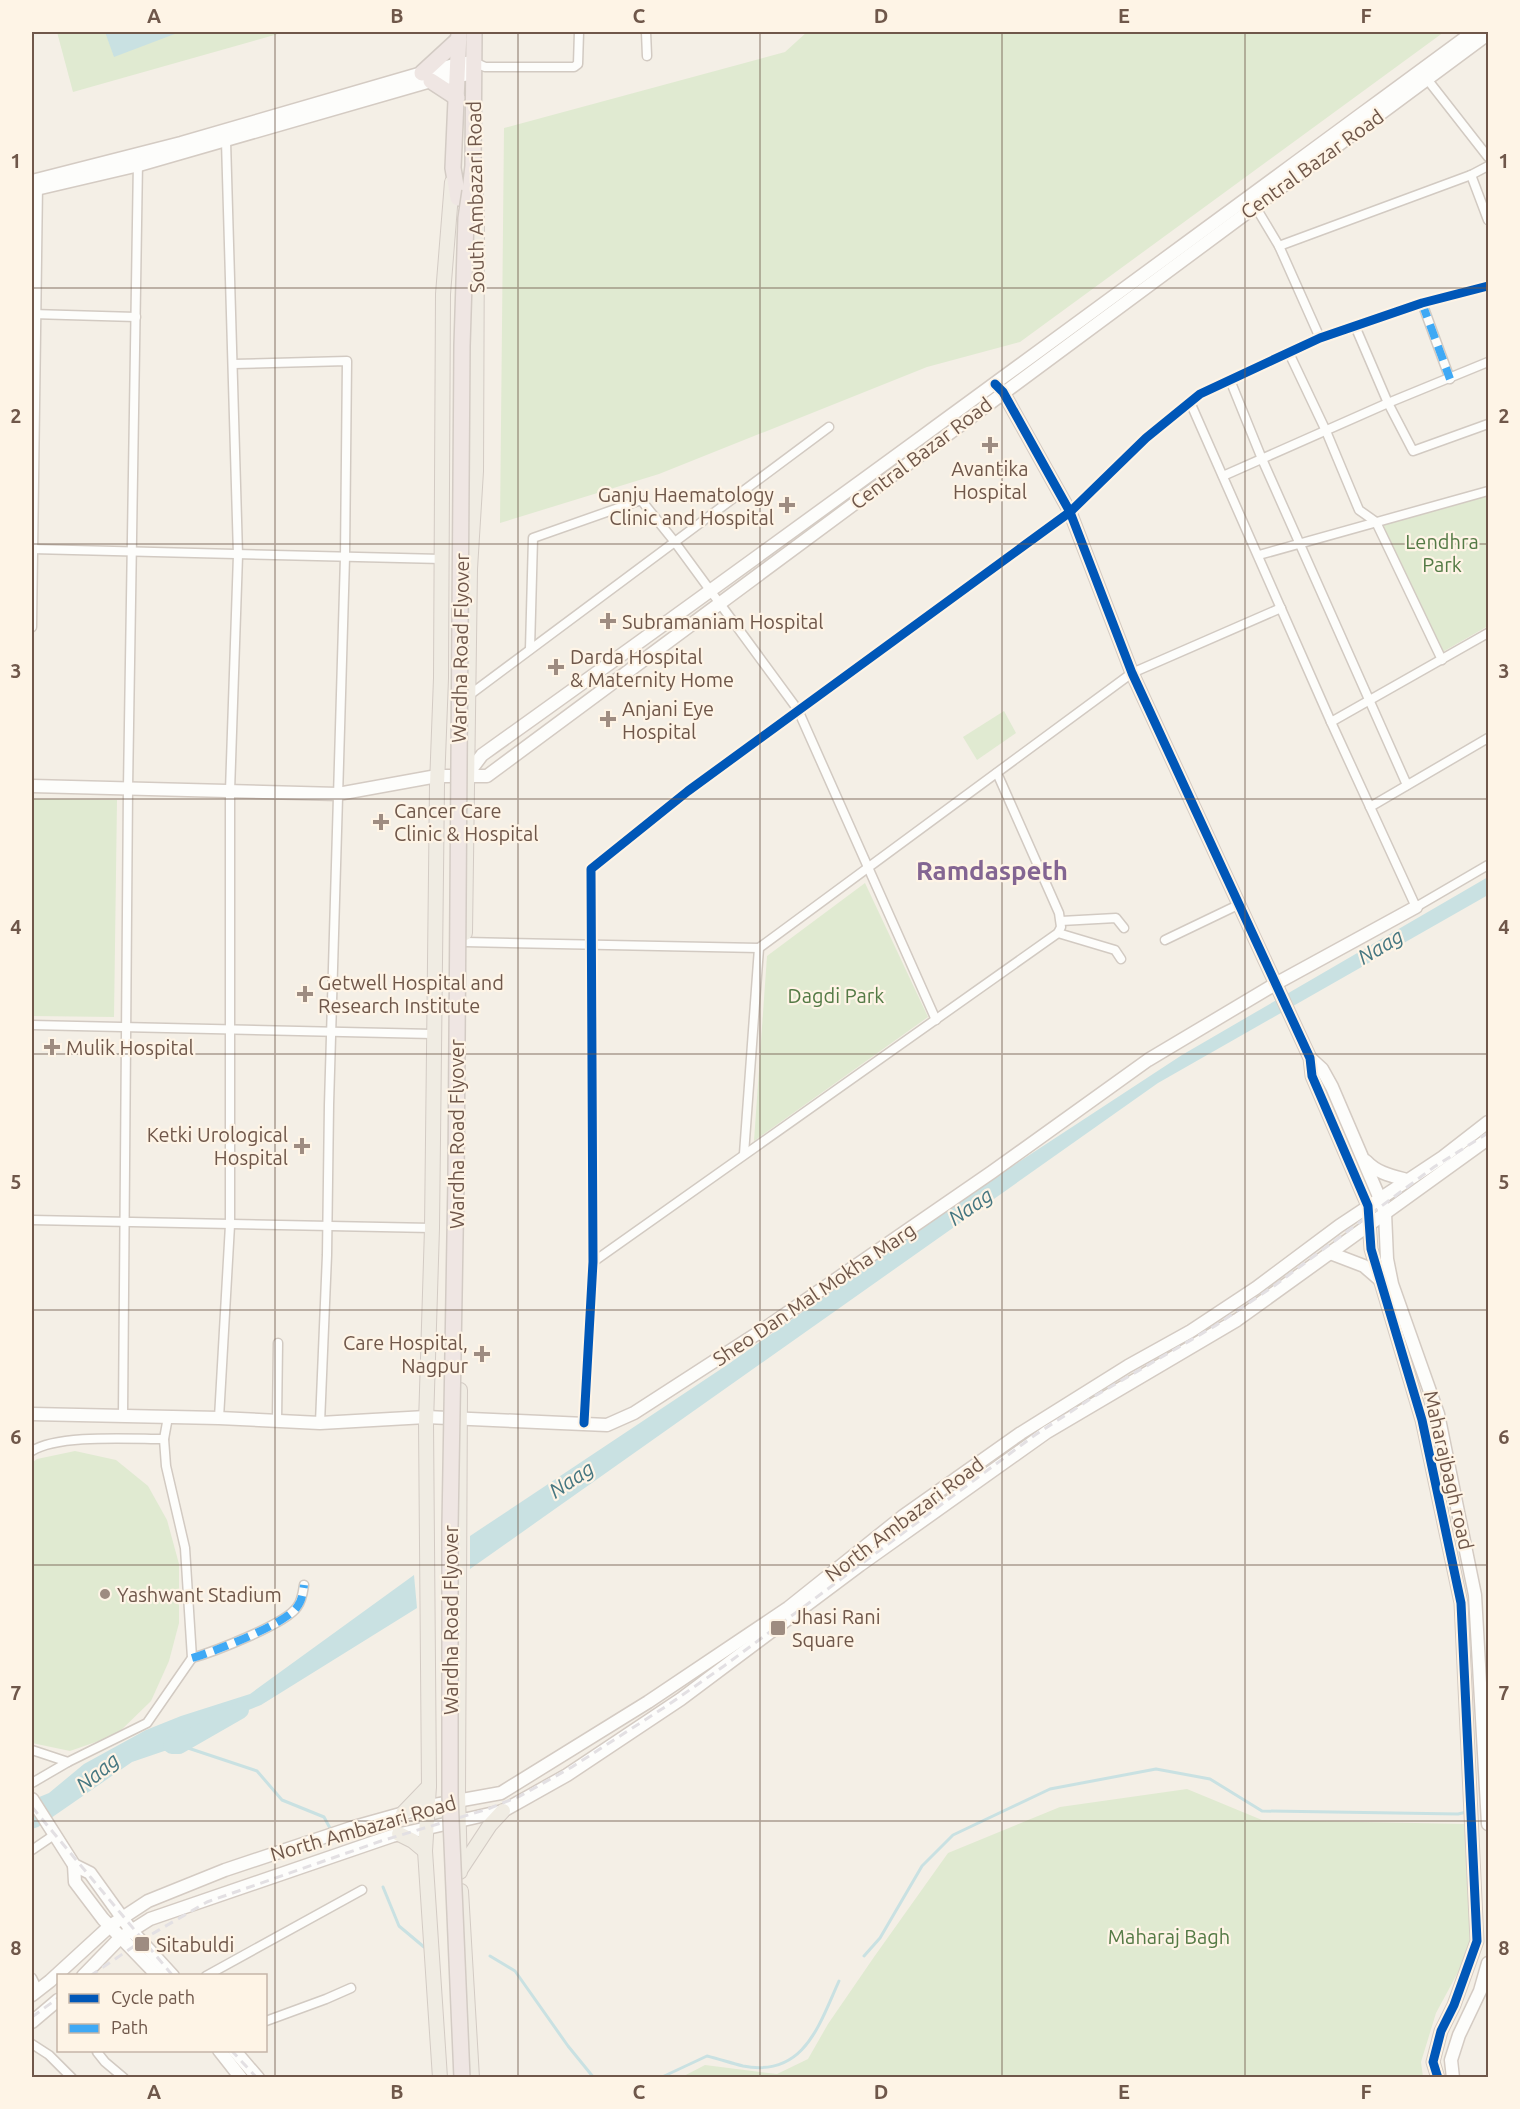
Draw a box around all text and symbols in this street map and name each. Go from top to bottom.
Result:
text: A [147,4,161,27]
text: B [390,4,404,27]
text: C [633,4,646,27]
text: D [874,4,888,27]
text: E [1118,4,1130,27]
text: F [1360,4,1372,27]
street label: South Ambazari Road [462,101,488,293]
street label: Central Bazar Road [1236,104,1388,224]
text: 1 [10,149,22,172]
text: 1 [1498,149,1510,172]
street label: Central Bazar Road [846,392,996,514]
text: 2 [10,404,22,427]
text: 2 [1498,404,1510,427]
marker: Avantika Hospital [981,436,999,454]
place label: Avantika Hospital [951,457,1029,503]
place label: Ganju Haematology Clinic and Hospital [598,483,774,529]
marker: Ganju Haematology Clinic and Hospital [778,496,796,514]
park label: Lendhra Park [1405,530,1479,576]
street label: Wardha Road Flyover [447,552,473,743]
place label: Subramaniam Hospital [622,610,824,633]
marker: Subramaniam Hospital [599,612,617,630]
place label: Darda Hospital & Maternity Home [570,645,734,691]
marker: Darda Hospital & Maternity Home [547,658,565,676]
text: 3 [10,659,22,682]
text: 3 [1498,659,1510,682]
place label: Anjani Eye Hospital [622,697,714,743]
marker: Anjani Eye Hospital [599,710,617,728]
place label: Cancer Care Clinic & Hospital [394,799,538,845]
marker: Cancer Care Clinic & Hospital [372,813,390,831]
district label: Ramdaspeth [916,856,1068,885]
text: 4 [10,915,22,938]
text: 4 [1498,915,1510,938]
water label: Naag [1353,923,1407,969]
place label: Getwell Hospital and Research Institute [318,971,504,1017]
park label: Dagdi Park [788,984,884,1007]
marker: Getwell Hospital and Research Institute [296,985,314,1003]
place label: Mulik Hospital [66,1036,194,1059]
marker: Mulik Hospital [43,1038,61,1056]
street label: Wardha Road Flyover [445,1039,468,1229]
place label: Ketki Urological Hospital [147,1123,288,1169]
marker: Ketki Urological Hospital [293,1137,311,1155]
text: 5 [10,1170,22,1193]
text: 5 [1498,1170,1510,1193]
water label: Naag [943,1182,997,1230]
street label: Sheo Dan Mal Mokha Marg [708,1218,920,1370]
place label: Care Hospital, Nagpur [343,1331,468,1377]
marker: Care Hospital, Nagpur [473,1345,491,1363]
street label: Maharajbagh road [1419,1388,1479,1552]
text: 6 [10,1425,22,1448]
text: 6 [1498,1425,1510,1448]
street label: North Ambazari Road [820,1452,988,1586]
water label: Naag [544,1455,598,1503]
street label: Wardha Road Flyover [439,1525,462,1715]
place label: Yashwant Stadium [117,1583,282,1606]
marker: Yashwant Stadium [98,1587,112,1601]
place label: Jhasi Rani Square [792,1605,881,1651]
marker: Jhasi Rani Square [769,1619,787,1637]
text: 7 [10,1681,22,1704]
text: 7 [1498,1681,1510,1704]
water label: Naag [71,1747,123,1797]
street label: North Ambazari Road [267,1790,459,1866]
park label: Maharaj Bagh [1108,1925,1230,1948]
place label: Sitabuldi [156,1933,234,1956]
marker: Sitabuldi [133,1935,151,1953]
text: 8 [10,1936,22,1959]
text: 8 [1498,1936,1510,1959]
legend [57,1974,267,2052]
text: Cycle path [111,1987,195,2007]
text: Path [111,2017,148,2037]
text: A [147,2080,161,2103]
text: B [390,2080,404,2103]
text: C [633,2080,646,2103]
text: D [874,2080,888,2103]
text: E [1118,2080,1130,2103]
text: F [1360,2080,1372,2103]

